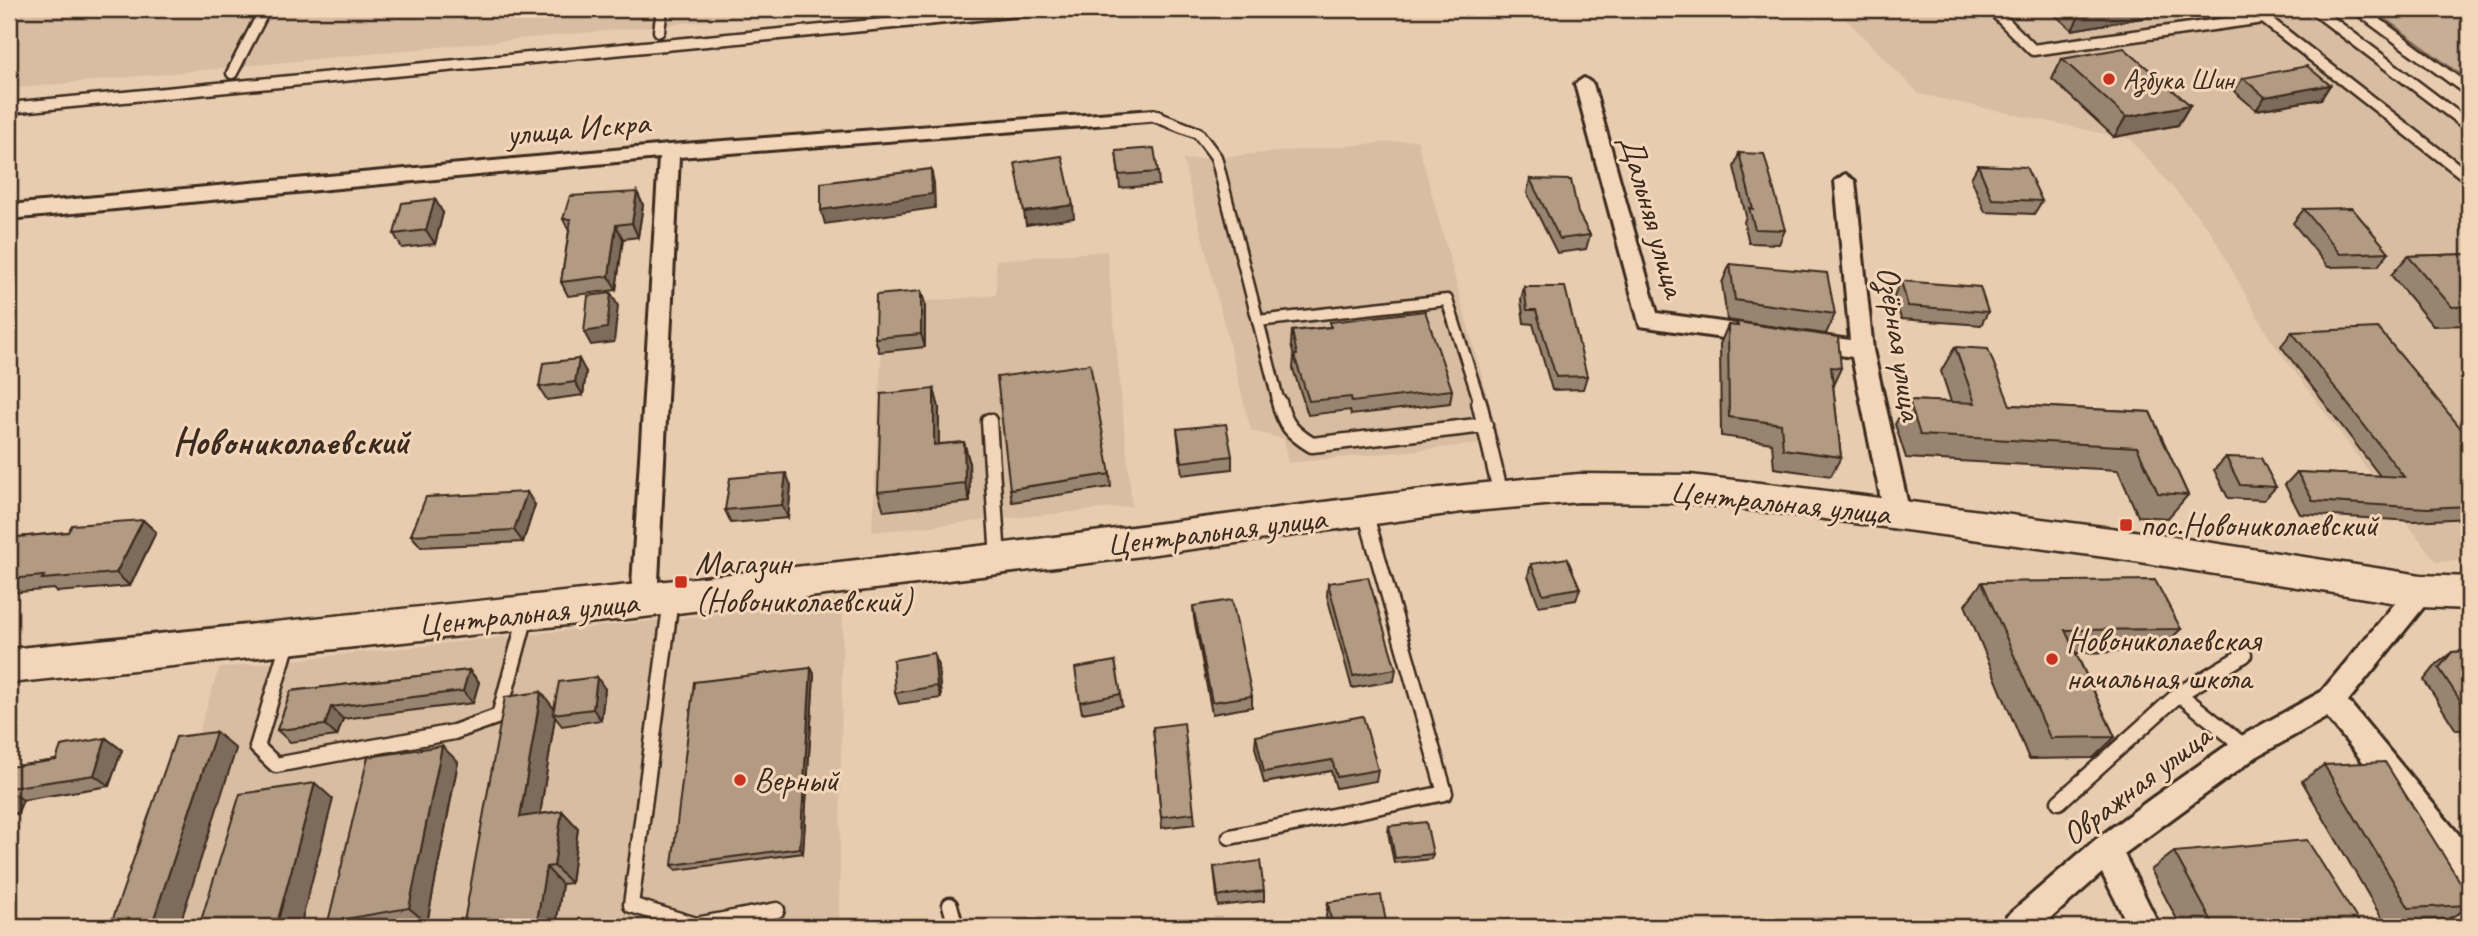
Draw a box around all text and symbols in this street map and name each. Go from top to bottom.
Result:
place label: Азбука Шин [2123,62,2236,98]
marker: Азбука Шин [2101,71,2117,87]
street label: улица Искра [503,101,654,155]
street label: Дальняя улица [1610,130,1697,304]
street label: Озёрная улица [1867,263,1933,425]
district label: Новониколаевский [173,418,412,465]
street label: Центральная улица [1668,470,1895,535]
street label: Центральная улица [1104,496,1331,565]
place label: пос.Новониколаевский [2140,504,2380,546]
marker: пос.Новониколаевский [2118,517,2134,533]
place label: Магазин (Новониколаевский) [695,542,914,622]
marker: Магазин (Новониколаевский) [673,574,689,590]
street label: Центральная улица [416,580,643,645]
place label: Новониколаевская начальная школа [2066,619,2263,699]
marker: Новониколаевская начальная школа [2044,651,2060,667]
street label: Овражная улица [2053,714,2221,855]
place label: Верный [754,759,841,801]
marker: Верный [732,772,748,788]

